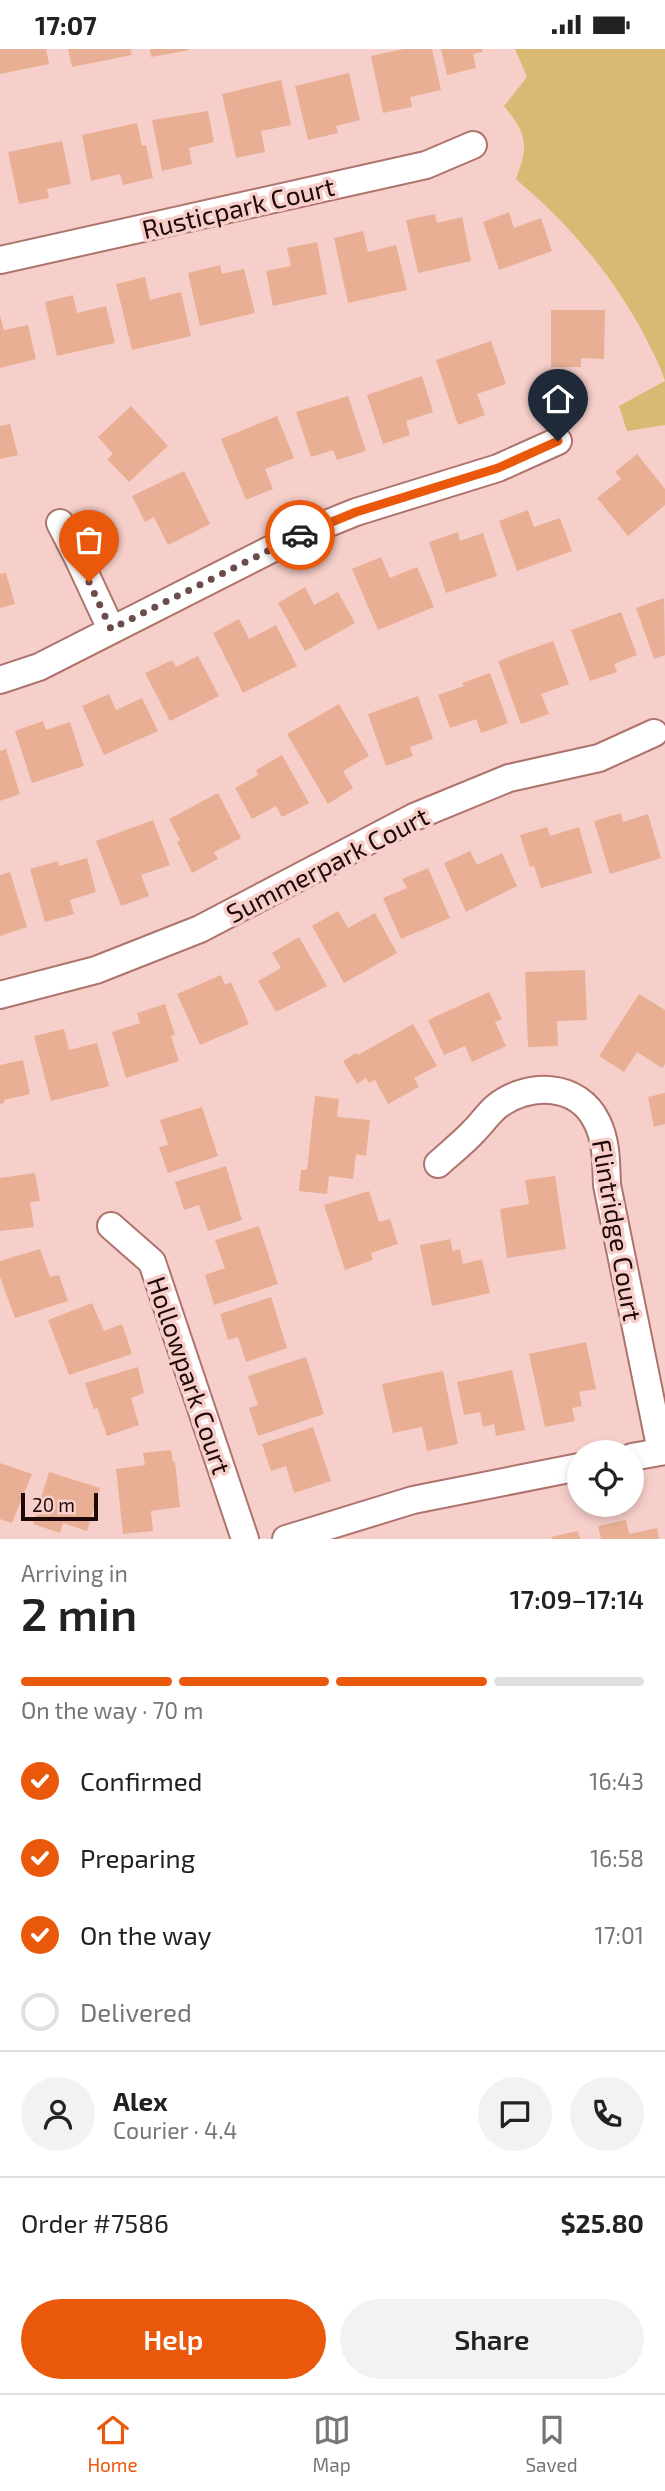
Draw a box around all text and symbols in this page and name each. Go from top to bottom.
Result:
text: 17:07 [35,9,97,40]
street label: Rusticpark Court [139,170,337,244]
pin [528,369,588,441]
icon: home [539,380,577,418]
courier [265,500,335,570]
pin [59,510,119,582]
icon: car [281,516,319,554]
icon: bag [70,521,108,559]
street label: Summerpark Court [221,800,433,928]
street label: Flintridge Court [587,1137,649,1323]
street label: Hollowpark Court [142,1272,238,1478]
map controls [567,1440,644,1517]
button: locate [567,1440,644,1517]
scale bar [21,1490,98,1522]
text: 20 m [32,1493,75,1516]
text: Arriving in [21,1559,128,1587]
text: 17:09–17:14 [510,1583,644,1614]
text: 2 min [21,1585,137,1640]
text: On the way · 70 m [21,1696,203,1724]
icon: check [21,1762,59,1800]
text: Confirmed [80,1765,203,1796]
text: 16:43 [589,1767,644,1795]
icon: check [21,1839,59,1877]
text: Preparing [80,1842,195,1873]
text: 16:58 [590,1844,644,1872]
icon: check [21,1916,59,1954]
text: On the way [80,1919,211,1950]
text: 17:01 [595,1921,644,1949]
text: Delivered [80,1996,192,2027]
button: person [21,2077,95,2151]
button: chat [478,2077,552,2151]
button: phone [570,2077,644,2151]
text: Alex [113,2085,168,2116]
text: Courier · 4.4 [113,2116,237,2144]
text: Order #7586 [21,2207,169,2238]
text: $25.80 [561,2207,644,2238]
button: Help [21,2299,326,2379]
button: Share [340,2299,644,2379]
tab: Home [87,2411,138,2476]
tab: Map [313,2411,351,2476]
tab: Saved [525,2411,578,2476]

